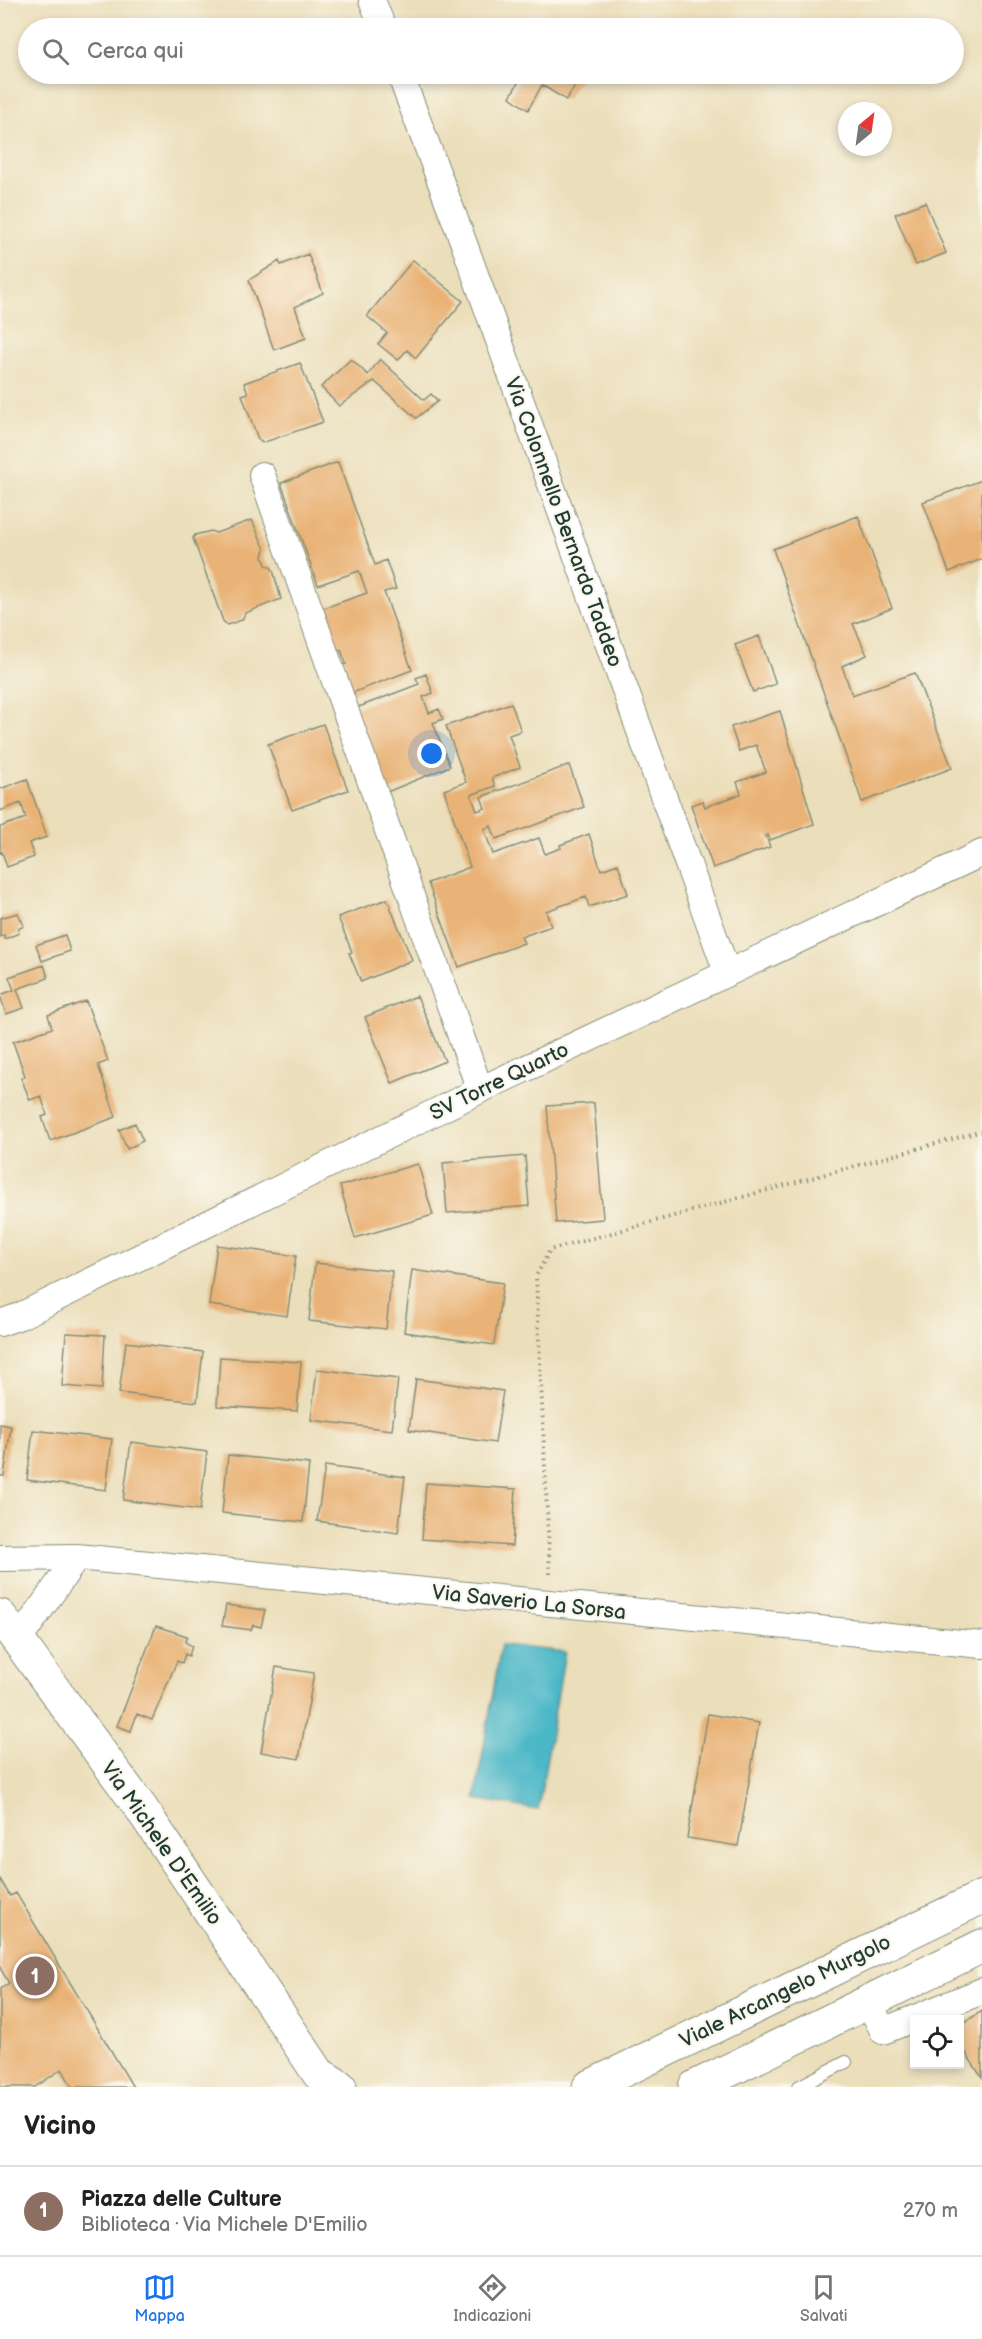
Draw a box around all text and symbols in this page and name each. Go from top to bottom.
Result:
search box [18,18,964,84]
icon: search [39,35,72,68]
text: Cerca qui [87,38,184,65]
north arrow [838,102,892,156]
street label: Via Colonnello Bernardo Taddeo [499,374,628,671]
your location [417,739,446,768]
street label: SV Torre Quarto [426,1037,573,1126]
street label: Via Saverio La Sorsa [431,1580,627,1625]
street label: Via Michele D'Emilio [96,1757,228,1930]
street label: Viale Arcangelo Murgolo [676,1929,895,2053]
pin: 1 [15,1954,54,1998]
map controls [910,2015,964,2069]
button: locate [910,2015,964,2069]
text: Vicino [24,2111,96,2142]
text: Piazza delle Culture [81,2186,282,2213]
text: 1 [39,2199,48,2223]
text: 270 m [903,2199,958,2223]
text: Biblioteca · Via Michele D'Emilio [81,2213,368,2237]
tab: Mappa [134,2271,185,2326]
tab: Indicazioni [454,2271,531,2326]
tab: Salvati [800,2271,848,2326]

